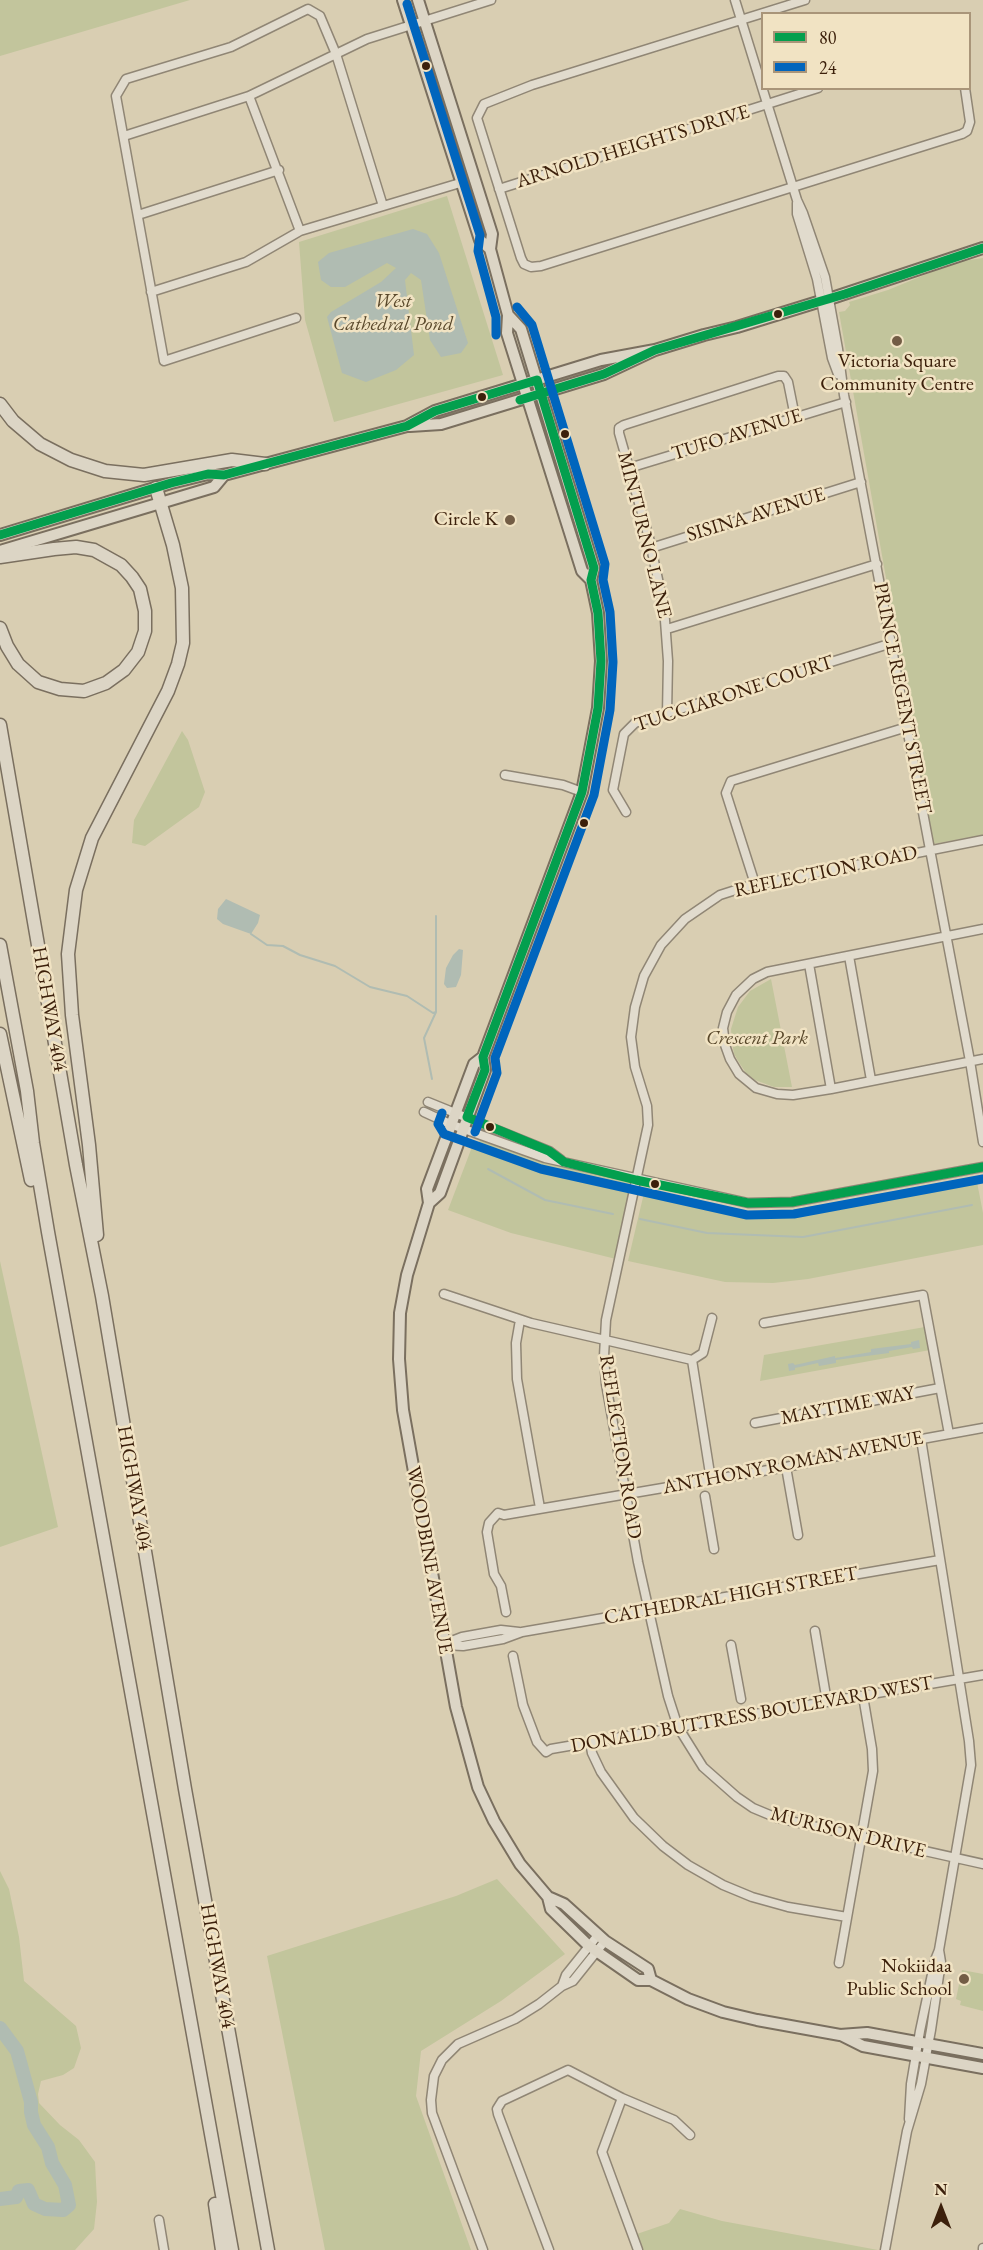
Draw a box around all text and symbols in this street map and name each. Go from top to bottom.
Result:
legend [761,12,971,90]
text: 80 [819,26,836,49]
text: 24 [819,56,836,79]
unlabelled marker [420,60,432,72]
street label: ARNOLD HEIGHTS DRIVE [514,100,752,194]
park label: West Cathedral Pond [333,290,453,337]
unlabelled marker [772,308,784,320]
marker: Victoria Square Community Centre [890,334,904,348]
place label: Victoria Square Community Centre [820,350,974,397]
unlabelled marker [476,391,488,403]
street label: TUFO AVENUE [669,404,805,466]
unlabelled marker [559,428,571,440]
street label: MINTURNO LANE [612,449,676,621]
street label: SISINA AVENUE [684,483,828,547]
place label: Circle K [434,508,498,532]
marker: Circle K [503,513,517,527]
street label: PRINCE REGENT STREET [868,580,936,816]
street label: TUCCIARONE COURT [632,650,836,738]
unlabelled marker [578,817,590,829]
street label: REFLECTION ROAD [732,841,920,903]
street label: HIGHWAY 404 [26,945,72,1073]
park label: Crescent Park [706,1027,808,1051]
unlabelled marker [484,1121,496,1133]
unlabelled marker [649,1178,661,1190]
street label: REFLECTION ROAD [594,1353,646,1541]
street label: MAYTIME WAY [779,1381,917,1431]
street label: HIGHWAY 404 [111,1424,157,1552]
street label: ANTHONY ROMAN AVENUE [661,1426,925,1500]
street label: WOODBINE AVENUE [401,1464,457,1656]
street label: CATHEDRAL HIGH STREET [602,1562,860,1630]
street label: DONALD BUTTRESS BOULEVARD WEST [569,1671,935,1759]
street label: MURISON DRIVE [768,1802,928,1864]
street label: HIGHWAY 404 [194,1902,240,2030]
place label: Nokiidaa Public School [847,1955,952,2002]
marker: Nokiidaa Public School [957,1972,971,1986]
north arrow [911,2178,971,2238]
text: N [935,2179,947,2200]

